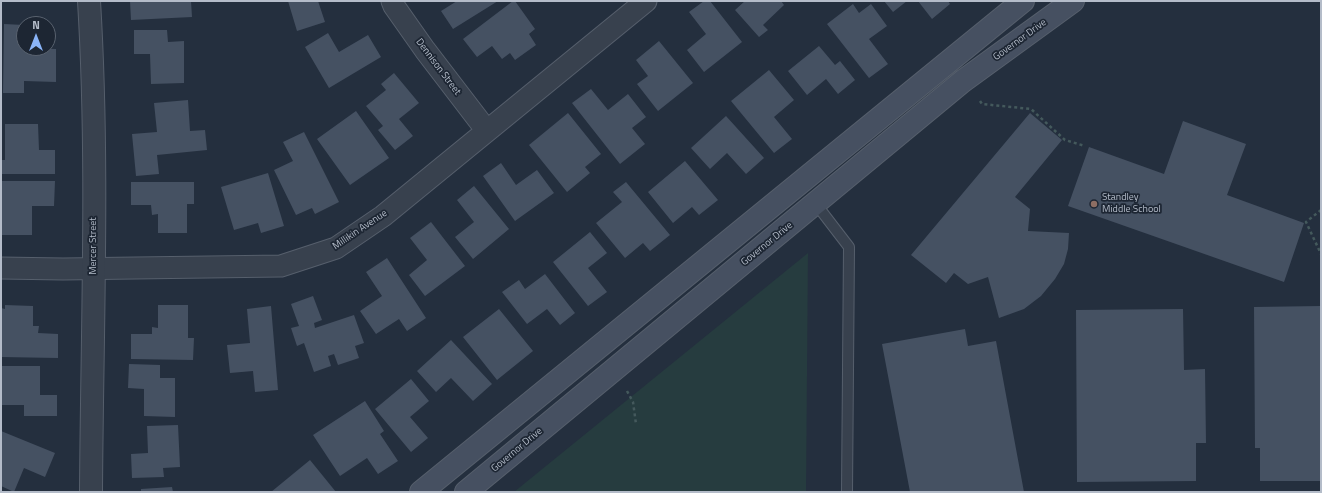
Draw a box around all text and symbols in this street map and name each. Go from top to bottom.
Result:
north arrow [16,16,56,56]
text: N [32,17,40,33]
street label: Governor Drive [991,17,1049,63]
street label: Dennison Street [413,36,463,98]
place label: Standley Middle School [1102,192,1161,216]
marker: Standley Middle School [1089,199,1099,209]
street label: Millikin Avenue [330,207,390,253]
street label: Mercer Street [88,217,100,275]
street label: Governor Drive [739,220,795,268]
street label: Governor Drive [489,425,545,475]

